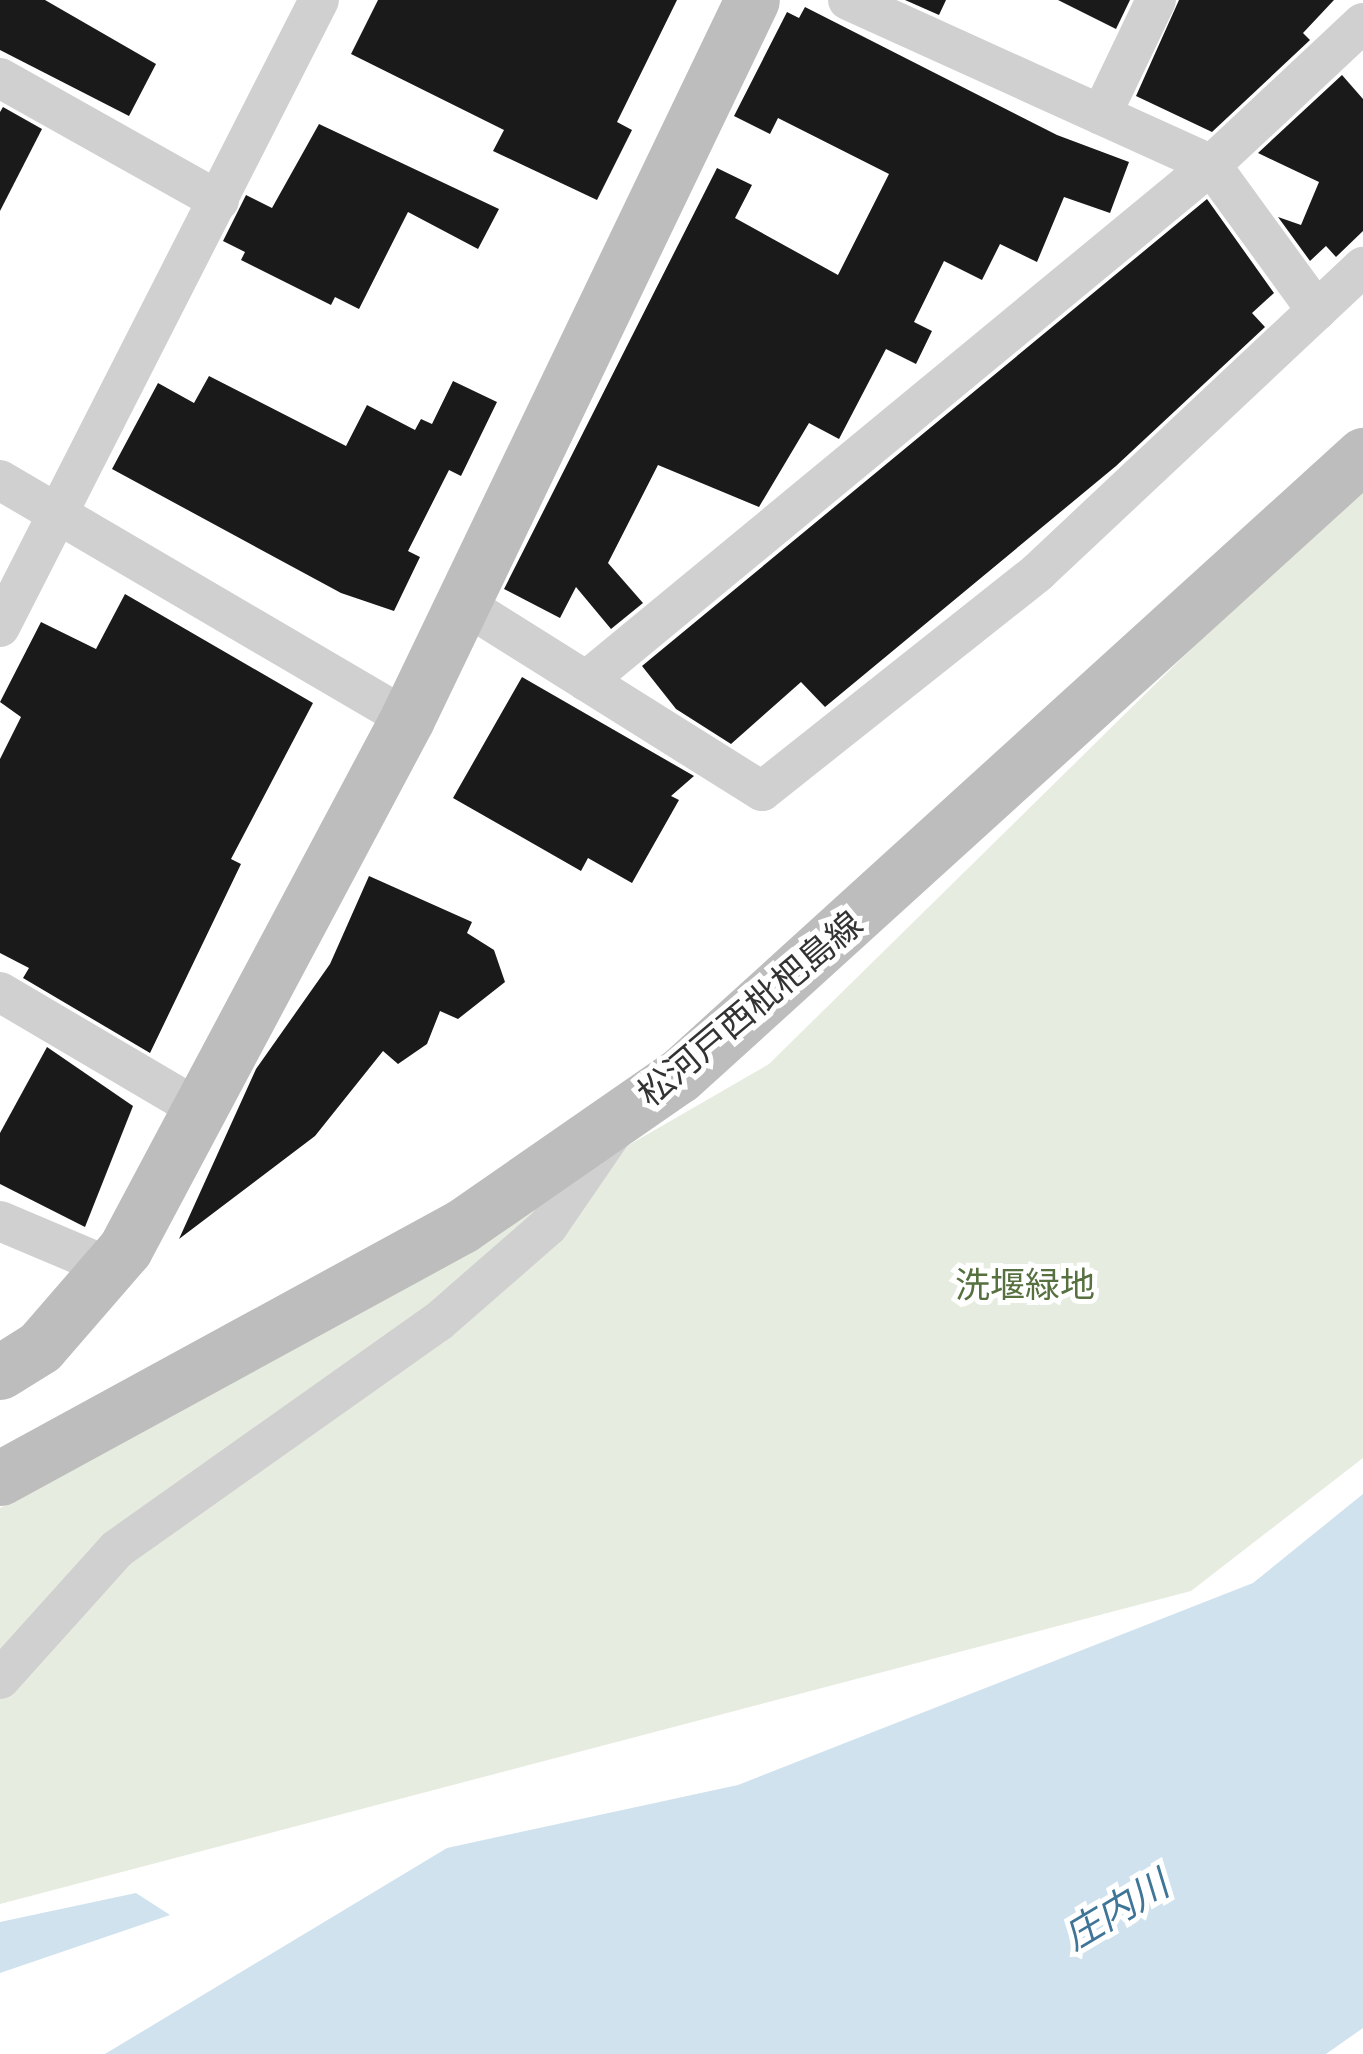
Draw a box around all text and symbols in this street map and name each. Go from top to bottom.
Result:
street label: 松河戸西枇杷島線 [629,903,871,1115]
park label: 洗堰緑地 [955,1264,1095,1306]
water label: 庄内川 [1055,1861,1177,1959]

